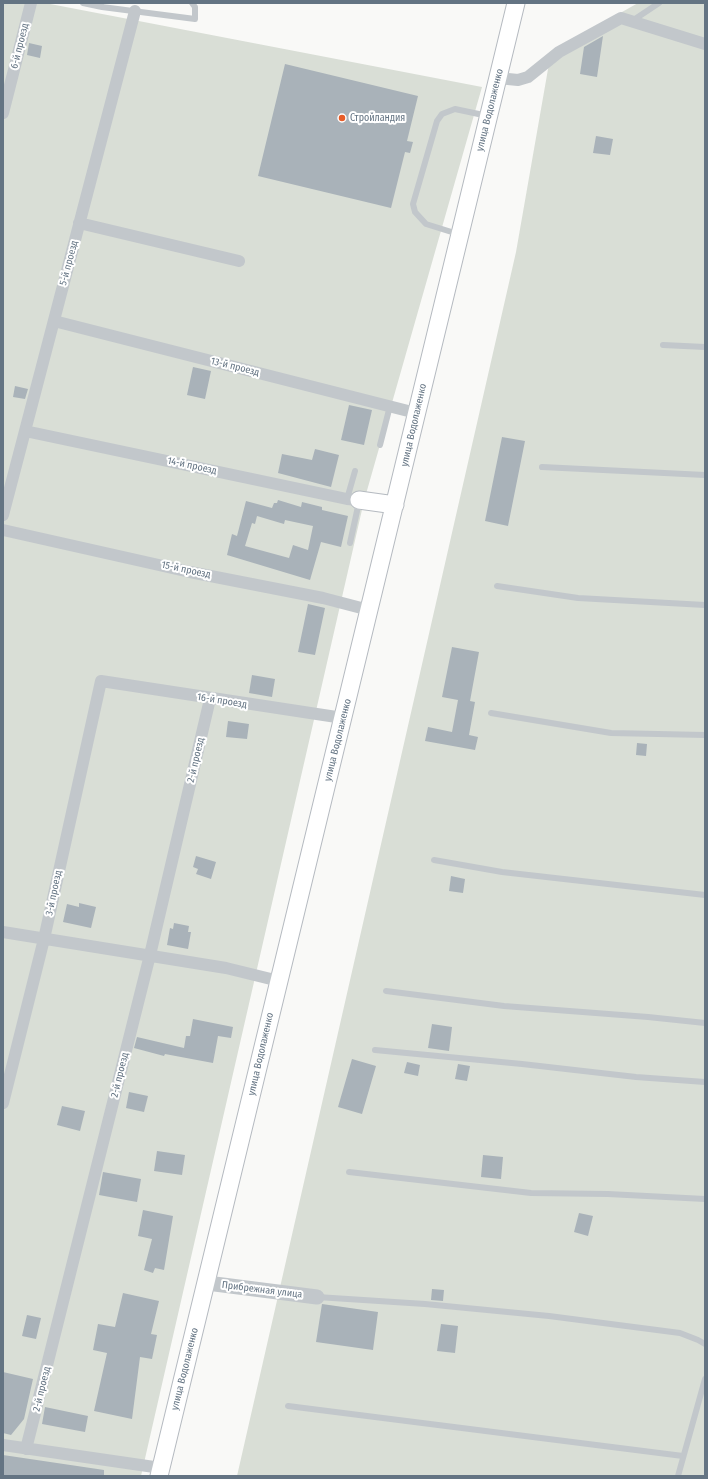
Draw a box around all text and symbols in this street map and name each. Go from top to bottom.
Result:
street label: 6-й проезд [9,22,31,70]
street label: улица Водолаженко [474,67,506,153]
place label: Стройландия [350,112,405,124]
marker: Стройландия [337,113,347,123]
street label: 5-й проезд [57,239,81,287]
street label: 13-й проезд [209,355,261,379]
street label: улица Водолаженко [399,382,429,468]
street label: 14-й проезд [166,455,218,477]
street label: 15-й проезд [160,559,212,581]
street label: 16-й проезд [196,691,248,711]
street label: улица Водолаженко [322,697,354,783]
street label: 2-й проезд [185,736,207,784]
street label: 3-й проезд [43,869,65,917]
street label: улица Водолаженко [246,1011,276,1097]
street label: 2-й проезд [109,1051,131,1099]
street label: Прибрежная улица [221,1279,303,1301]
street label: улица Водолаженко [169,1326,201,1412]
street label: 2-й проезд [31,1365,53,1413]

